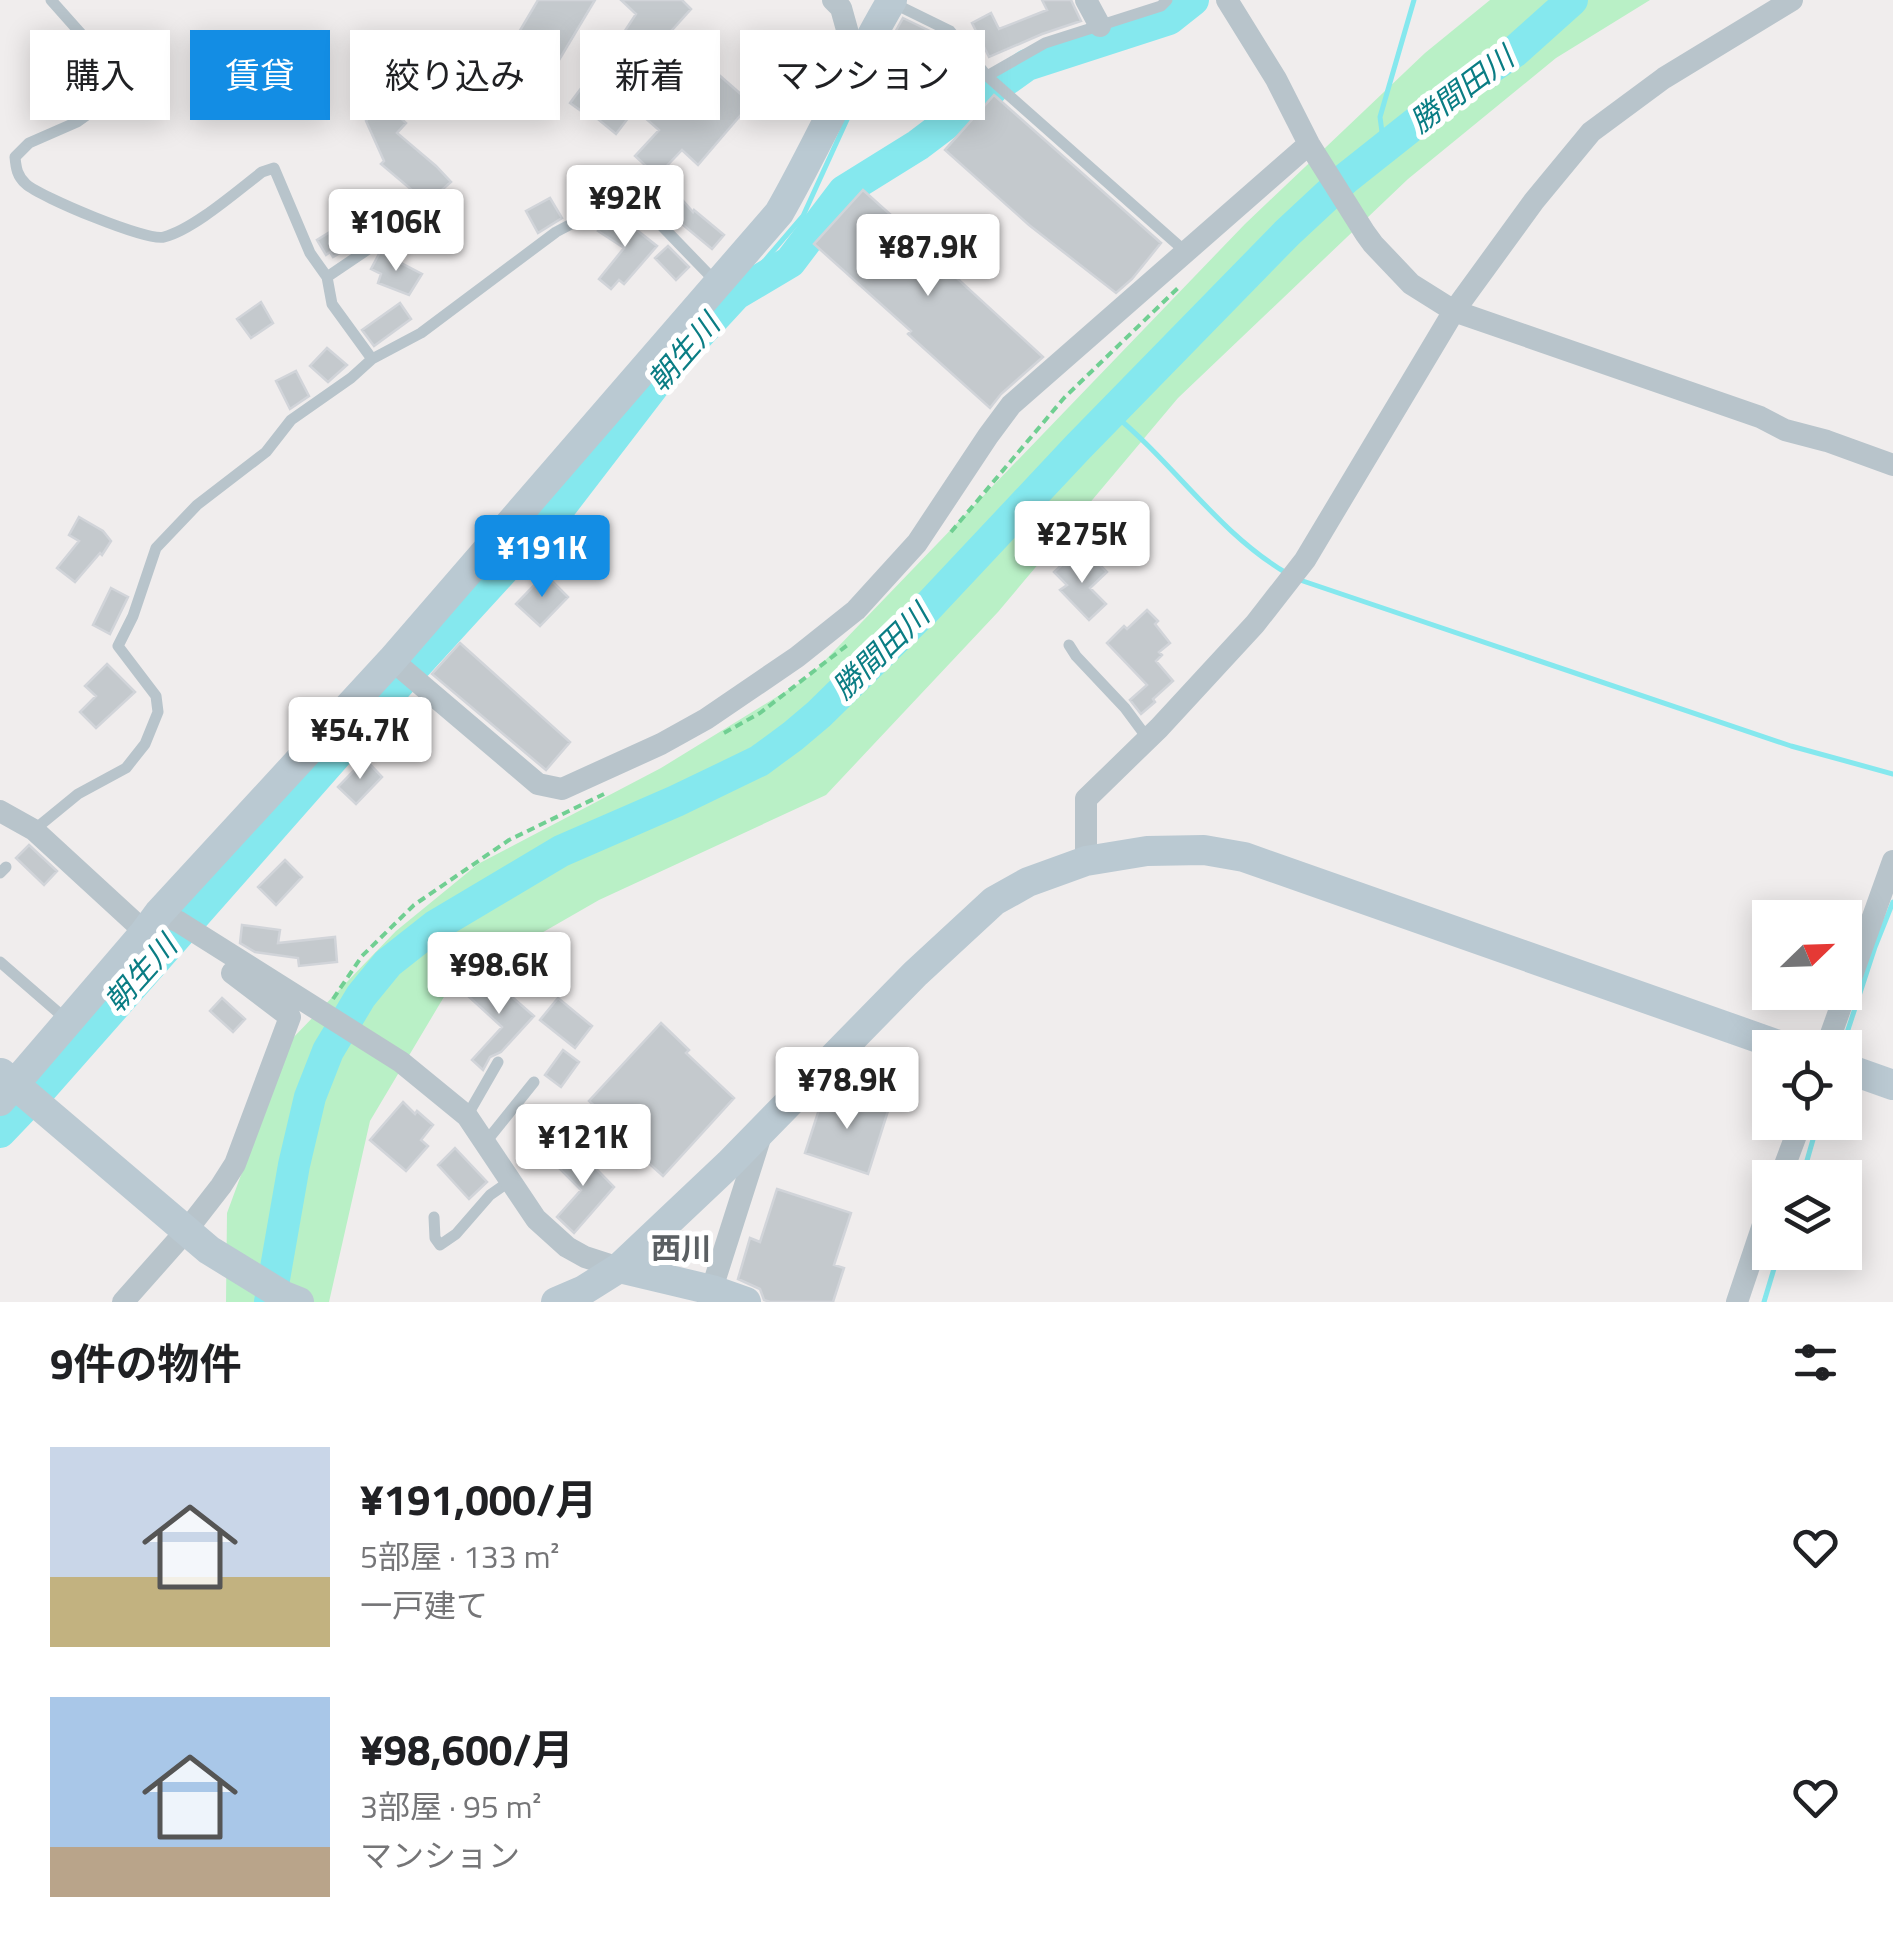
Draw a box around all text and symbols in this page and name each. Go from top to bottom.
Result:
chip: 購入 [30,30,170,120]
chip: 賃貸 [190,30,330,120]
chip: 絞り込み [350,30,560,120]
chip: 新着 [580,30,720,120]
chip: マンション [740,30,985,120]
water label: 勝間田川 [1400,33,1526,144]
pin: ¥92K [566,165,684,250]
text: ¥92K [589,173,661,221]
pin: ¥106K [326,189,466,274]
text: ¥106K [351,197,441,245]
pin: ¥87.9K [847,214,1009,299]
text: ¥87.9K [879,222,977,270]
water label: 朝生川 [636,301,732,401]
pin: ¥275K [1012,501,1152,586]
text: ¥275K [1037,509,1127,557]
pin: ¥191K [472,515,612,600]
text: ¥191K [497,523,587,571]
water label: 勝間田川 [821,591,942,710]
pin: ¥54.7K [279,697,441,782]
text: ¥54.7K [311,705,409,753]
north arrow [1752,900,1862,1010]
map controls [1752,900,1862,1270]
water label: 朝生川 [93,922,189,1022]
pin: ¥98.6K [418,932,580,1017]
text: ¥98.6K [450,940,548,988]
button: locate [1752,1030,1862,1140]
pin: ¥78.9K [766,1047,928,1132]
text: ¥78.9K [798,1055,896,1103]
pin: ¥121K [513,1104,653,1189]
text: ¥121K [538,1112,628,1160]
button: layers [1752,1160,1862,1270]
district label: 西川 [651,1225,711,1271]
text: 9件の物件 [50,1331,242,1395]
icon: filters [1788,1335,1843,1390]
text: ¥191,000/月 [360,1467,597,1531]
icon: home [130,1487,250,1607]
icon: heart [1788,1520,1843,1575]
text: 5部屋 · 133 m² [360,1532,559,1580]
text: 一戸建て [360,1581,488,1629]
text: ¥98,600/月 [360,1717,574,1781]
icon: home [130,1737,250,1857]
icon: heart [1788,1770,1843,1825]
text: 3部屋 · 95 m² [360,1782,542,1830]
text: マンション [360,1831,520,1879]

